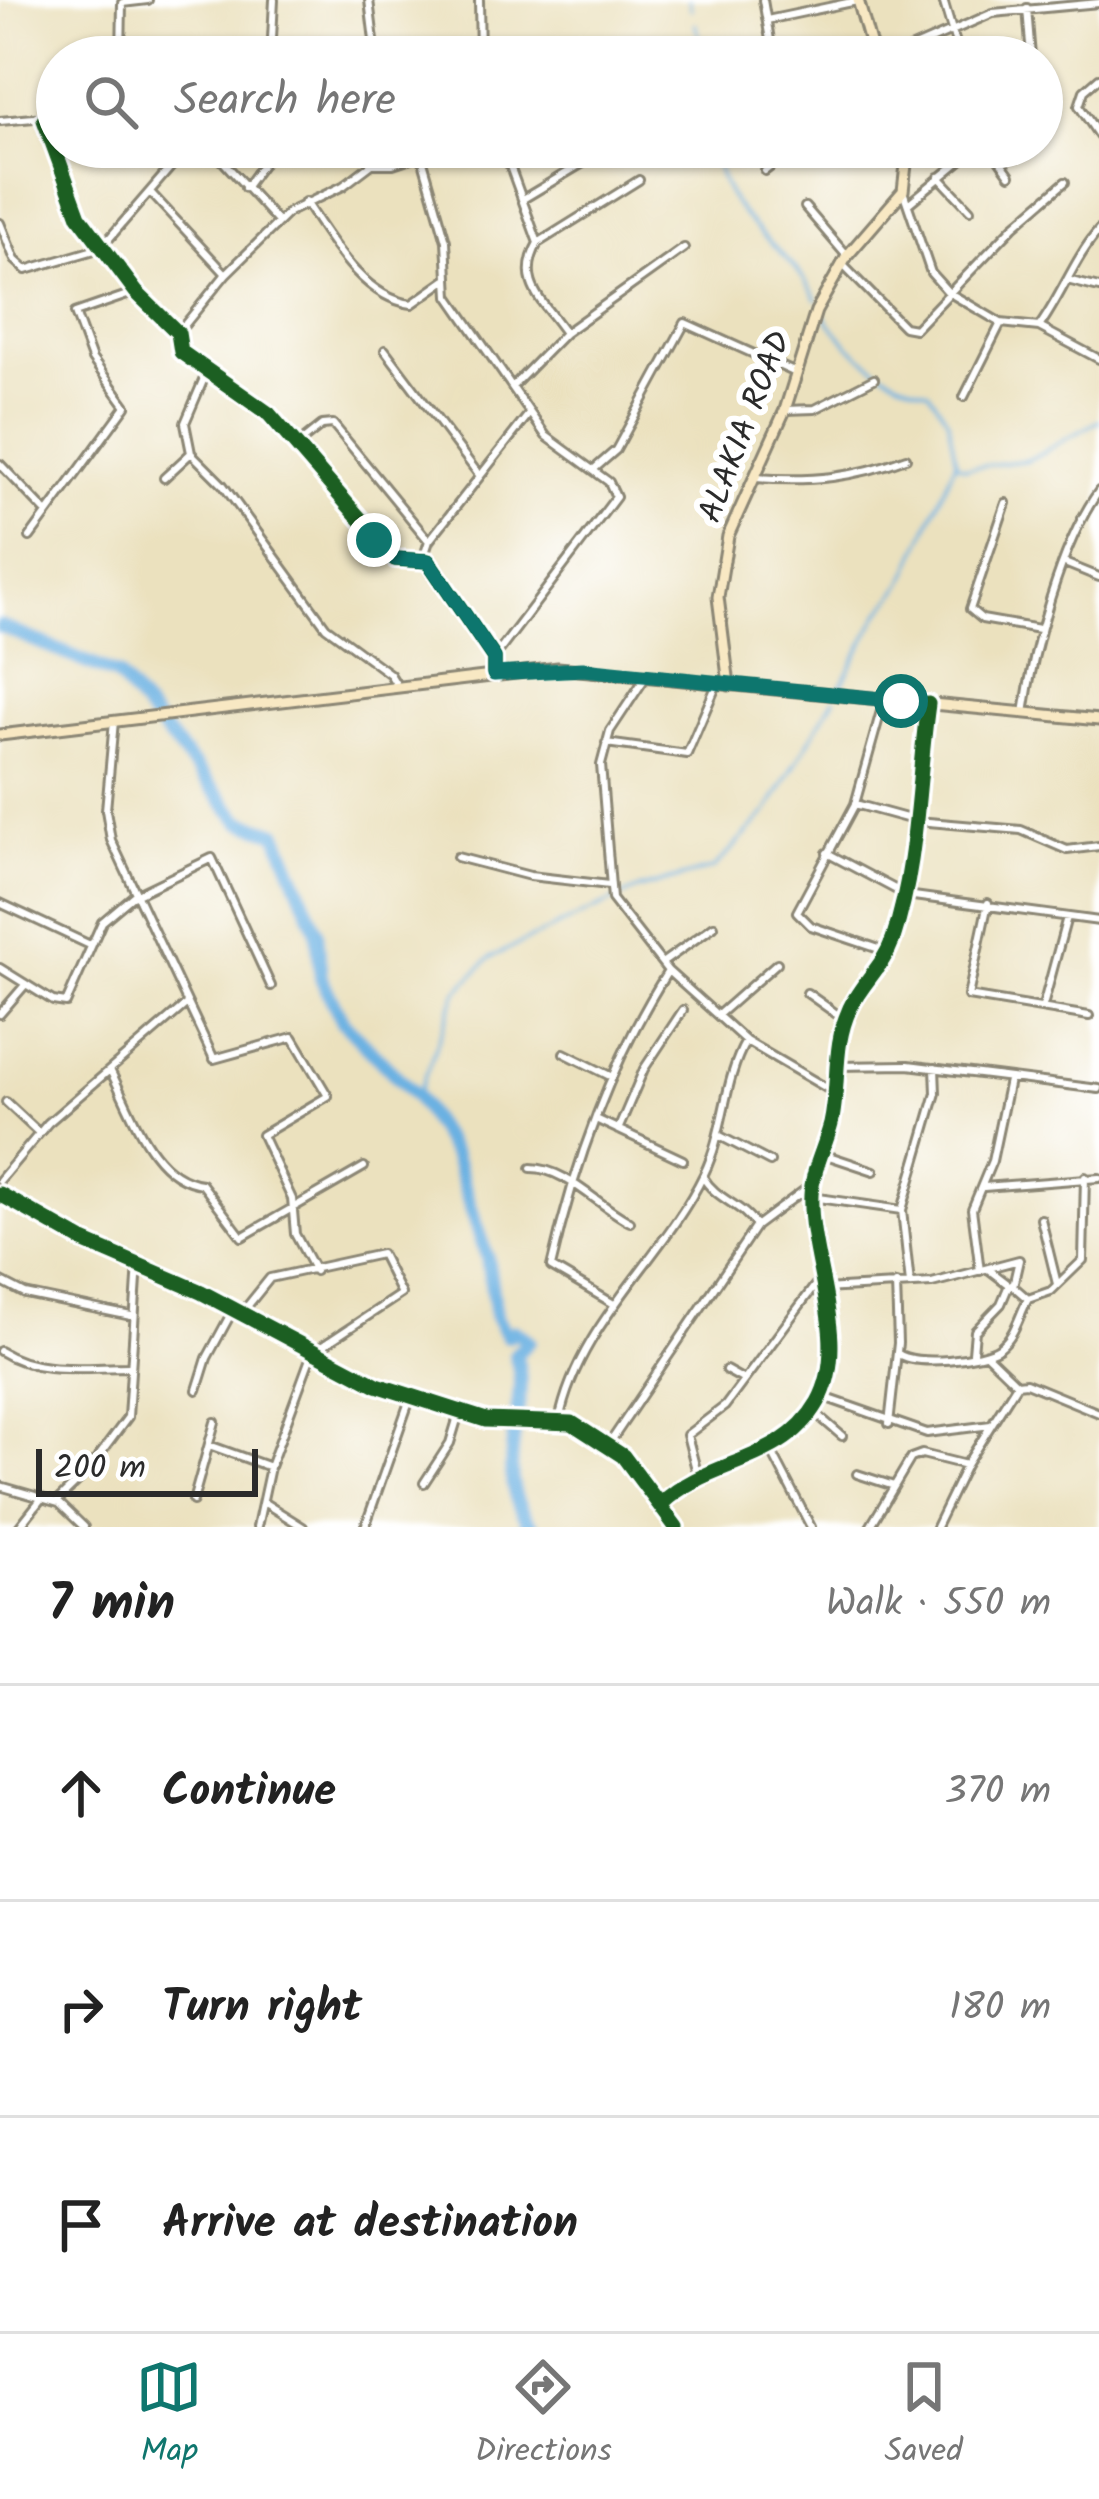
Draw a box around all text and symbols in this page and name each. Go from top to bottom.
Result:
search box [36,36,1063,168]
text: Search here [174,66,396,138]
icon: search [78,69,144,135]
street label: ALAKIA ROAD [685,323,807,531]
route end [347,513,401,567]
route start [874,674,928,728]
scale bar [36,1443,258,1496]
text: 200 m [54,1443,146,1496]
text: 7 min [48,1565,175,1646]
text: Walk · 550 m [826,1574,1051,1636]
text: Continue [162,1757,336,1829]
icon: ahead [48,1760,114,1826]
text: 370 m [945,1762,1051,1824]
text: Turn right [162,1973,362,2045]
icon: right [48,1976,114,2042]
text: 180 m [949,1978,1051,2040]
text: Arrive at destination [162,2189,578,2261]
icon: arrive [48,2192,114,2258]
tab: Map [136,2354,202,2479]
tab: Directions [475,2354,612,2479]
tab: Saved [884,2354,963,2479]

